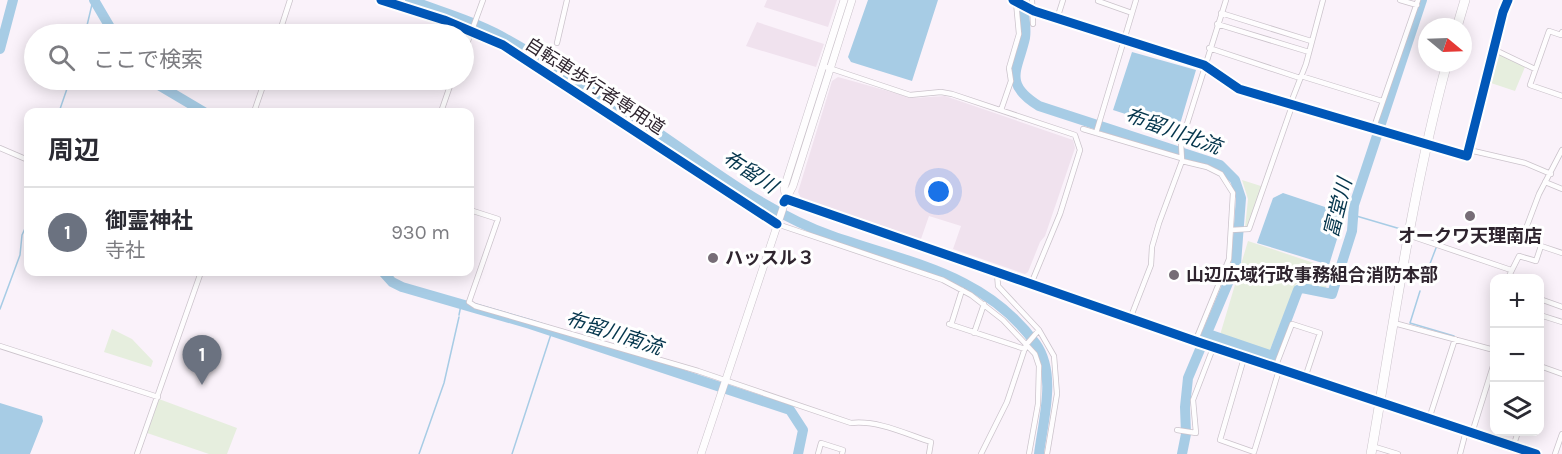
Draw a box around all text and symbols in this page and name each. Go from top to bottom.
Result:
north arrow [1418,18,1472,72]
search box [24,24,474,90]
street label: 自転車歩行者専用道 [521,33,669,139]
icon: search [45,41,78,74]
text: ここで検索 [93,47,203,73]
water label: 布留川北流 [1122,103,1227,160]
text: 周辺 [48,135,100,166]
water label: 布留川 [719,146,783,199]
water label: 富堂川 [1320,174,1357,240]
your location [924,177,953,206]
text: 御霊神社 [105,208,193,234]
marker: オークワ天理南店 [1463,209,1477,223]
text: 1 [64,221,71,244]
text: 930 m [391,221,450,244]
place label: オークワ天理南店 [1398,225,1542,247]
text: 寺社 [105,239,145,262]
place label: ハッスル３ [725,247,815,269]
marker: ハッスル３ [706,251,720,265]
place label: 山辺広域行政事務組合消防本部 [1186,264,1438,286]
marker: 山辺広域行政事務組合消防本部 [1167,268,1181,282]
map controls [1490,274,1544,436]
button: + [1490,274,1544,328]
water label: 布留川南流 [563,307,668,360]
button: − [1490,328,1544,382]
pin: 1 [182,336,222,385]
button: layers [1490,382,1544,436]

